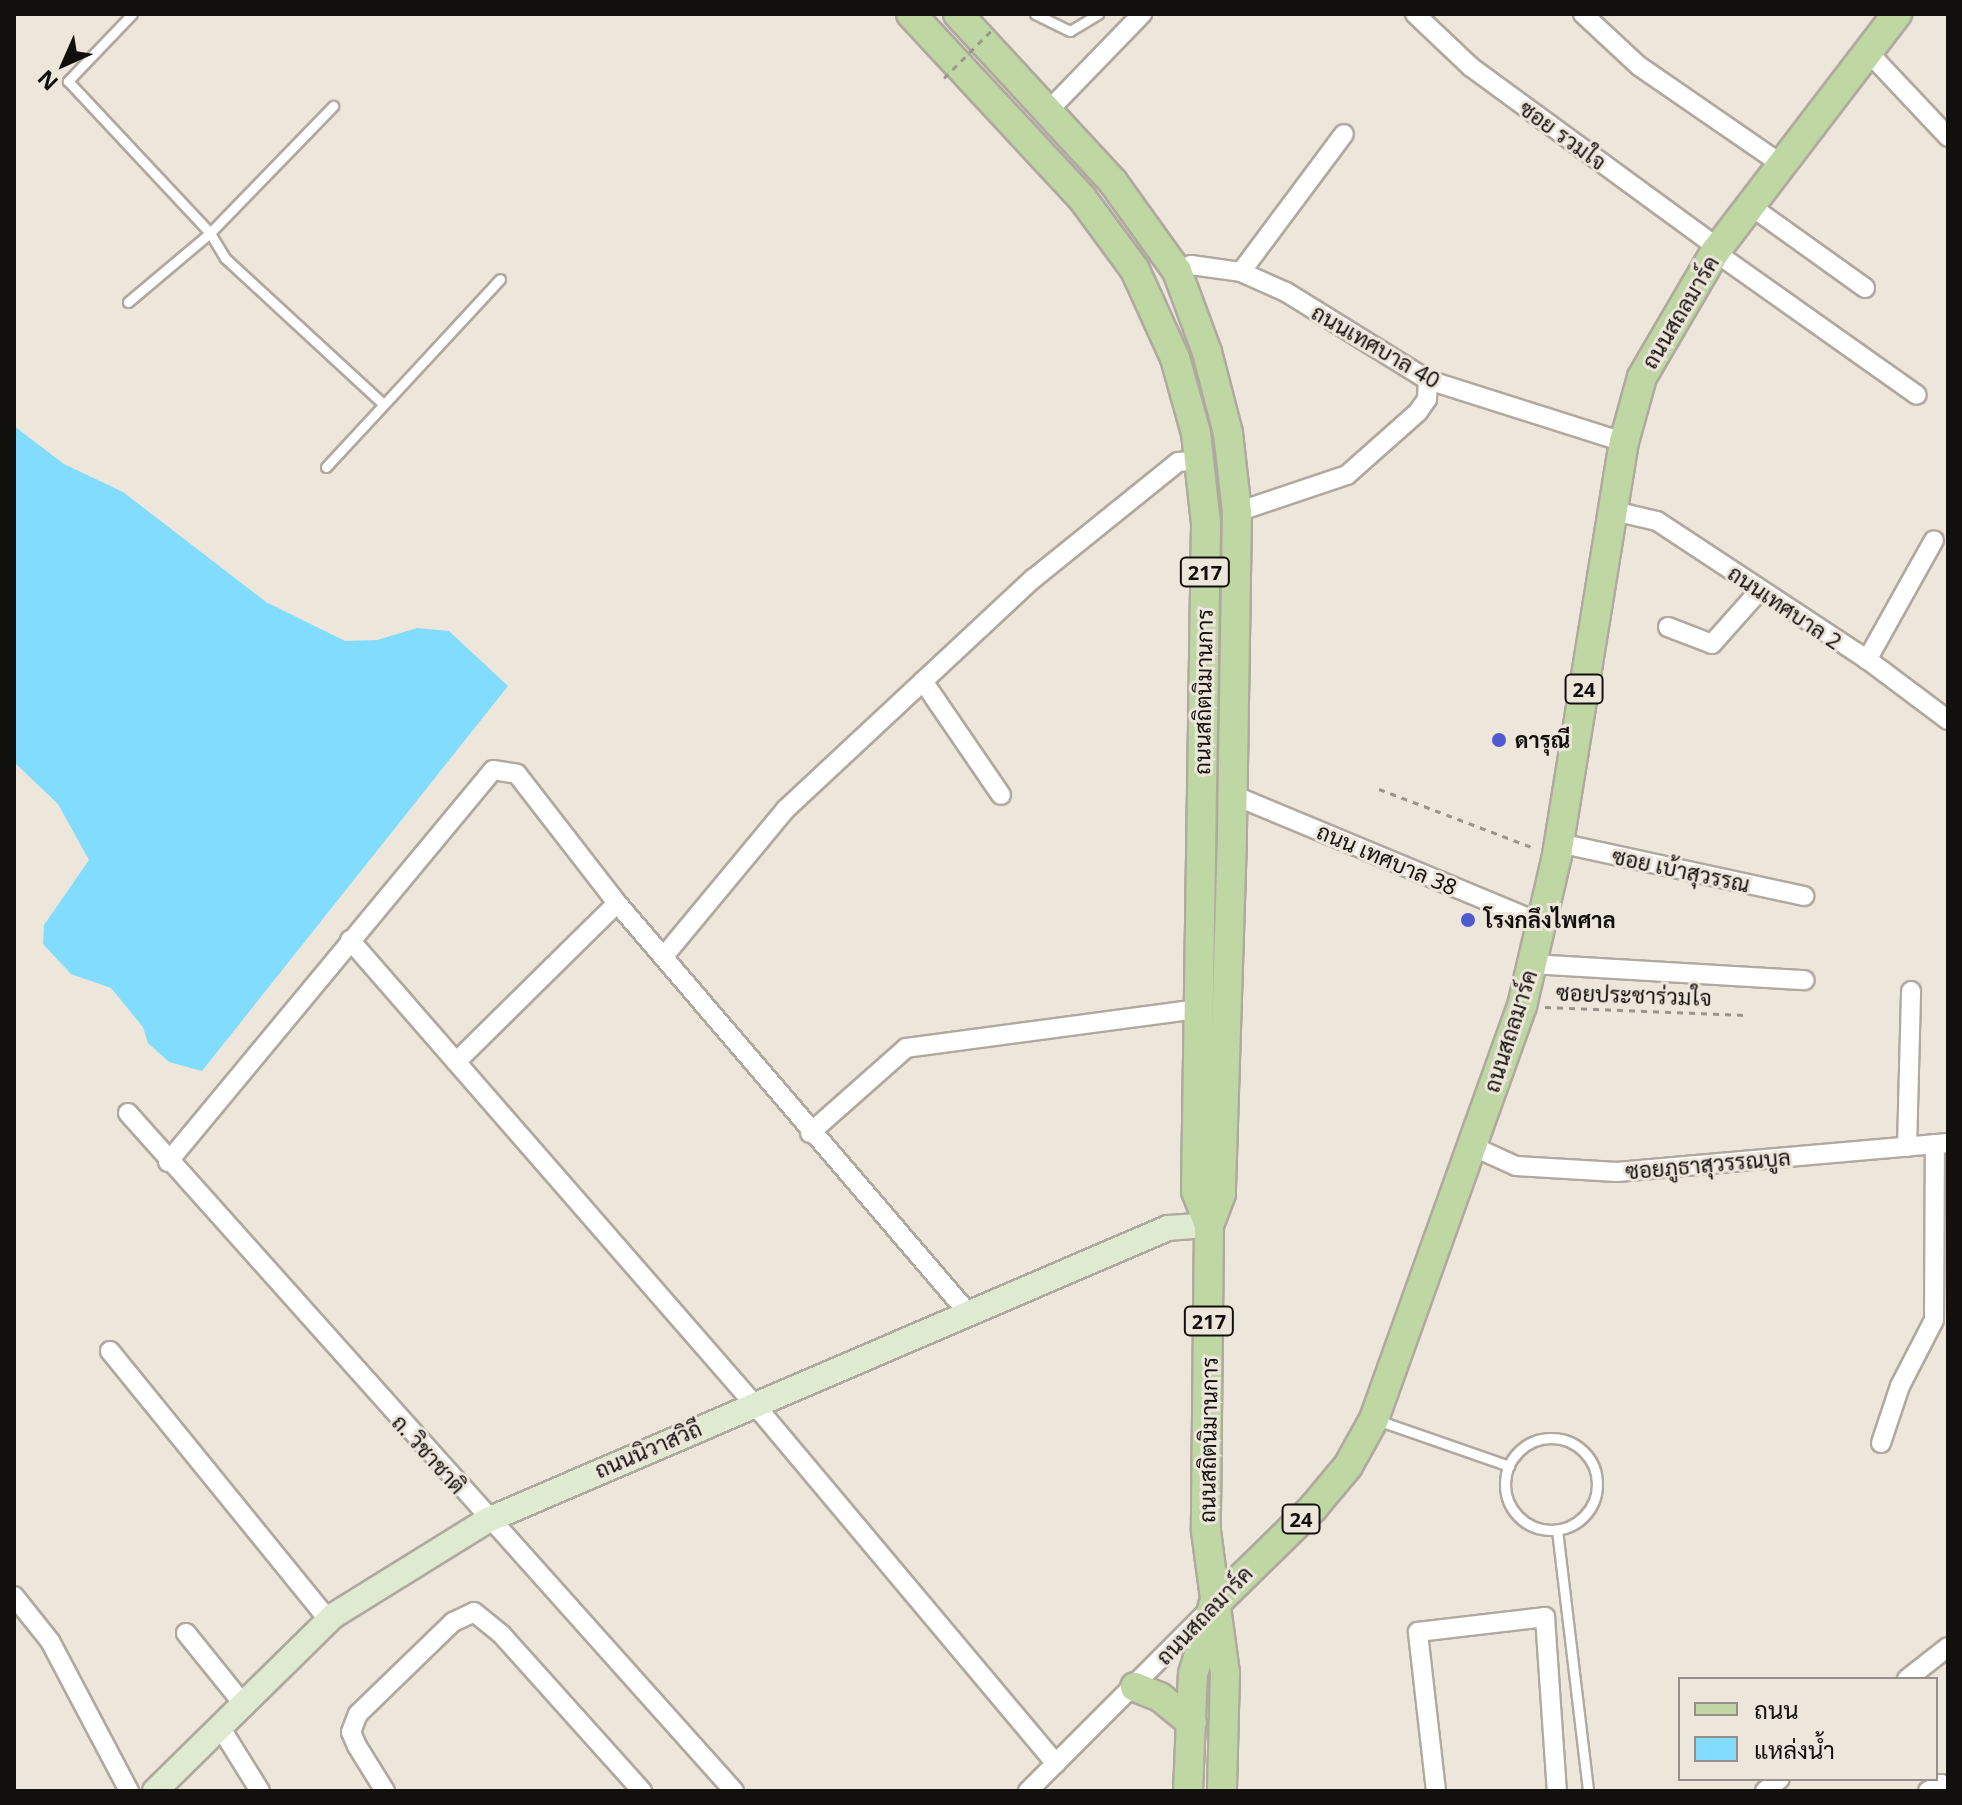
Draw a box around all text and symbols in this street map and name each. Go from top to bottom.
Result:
north arrow [24,24,104,104]
text: N [30,64,64,98]
street label: ซอย รวมใจ [1514,95,1612,175]
street label: ถนนสถลมาร์ค [1636,251,1724,373]
street label: ถนนเทศบาล 40 [1307,299,1445,393]
road number: 217 [1179,556,1231,588]
street label: ถนนเทศบาล 2 [1723,559,1847,655]
street label: ถนนสถิตนิมานการ [1188,609,1218,775]
road number: 24 [1564,673,1604,705]
place label: ดารุณี [1515,727,1570,753]
marker: ดารุณี [1490,731,1508,749]
street label: ถนน เทศบาล 38 [1313,818,1461,900]
street label: ซอย เบ้าสุวรรณ [1610,843,1752,897]
place label: โรงกลึงไพศาล [1484,907,1616,933]
marker: โรงกลึงไพศาล [1459,911,1477,929]
street label: ถนนสถลมาร์ค [1478,966,1542,1096]
street label: ซอยประชาร่วมใจ [1556,979,1712,1011]
street label: ซอยภูธาสุวรรณบูล [1624,1144,1792,1184]
road number: 217 [1183,1305,1235,1337]
street label: ถนนสถิตนิมานการ [1193,1357,1223,1523]
street label: ถ. วิชาชาติ [387,1409,471,1499]
street label: ถนนนิวาสวิถี [591,1415,705,1483]
road number: 24 [1281,1503,1321,1535]
street label: ถนนสถลมาร์ค [1150,1560,1258,1670]
legend [1678,1677,1938,1781]
text: ถนน [1754,1693,1799,1726]
text: แหล่งน้ำ [1754,1733,1835,1766]

